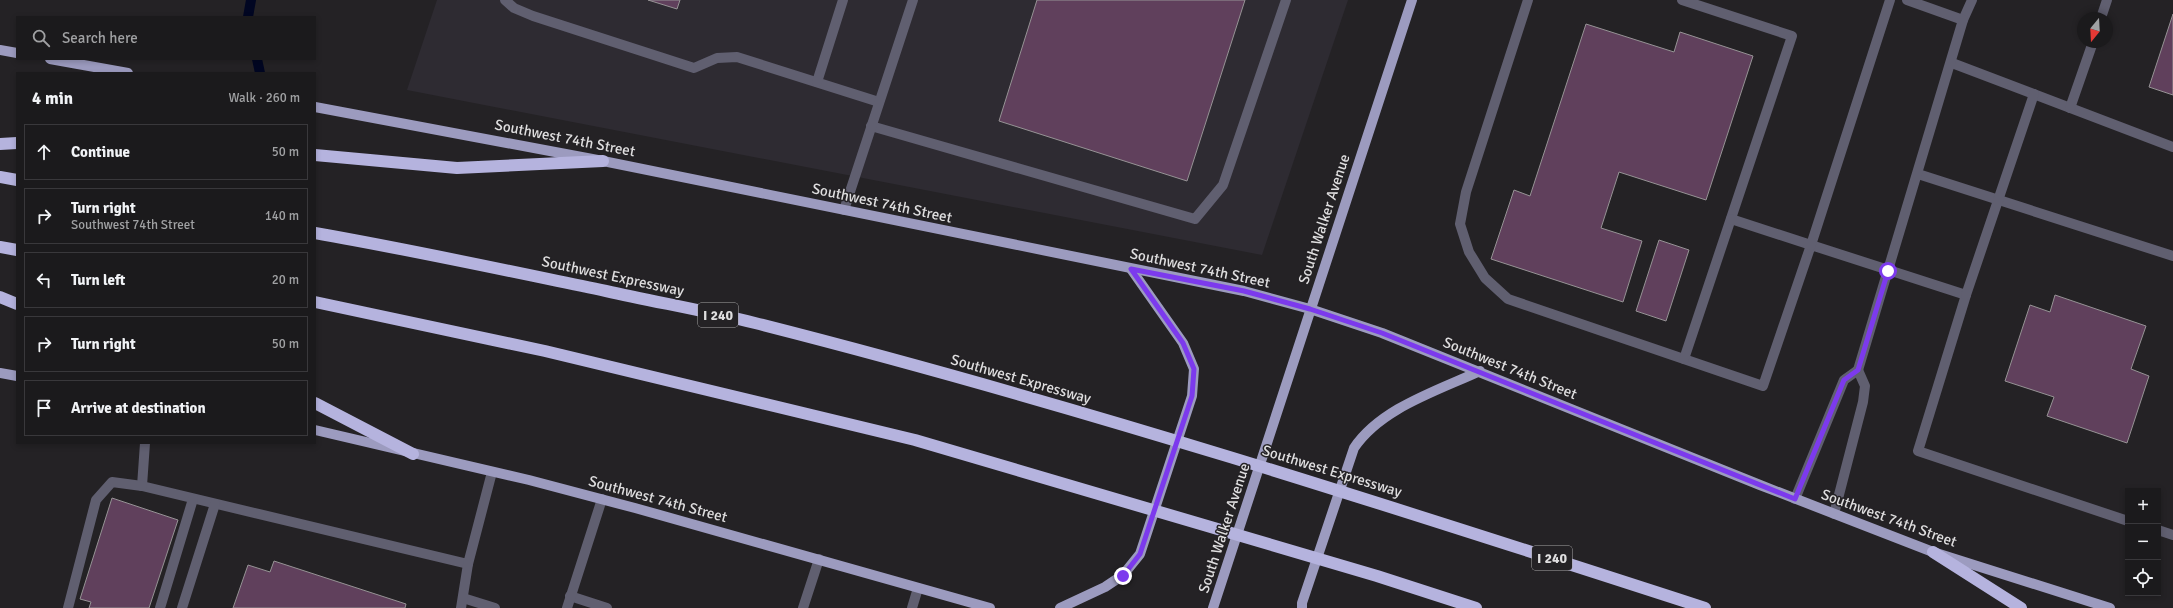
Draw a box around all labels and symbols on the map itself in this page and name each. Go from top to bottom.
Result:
north arrow [2077,12,2113,48]
street label: Southwest 74th Street [493,116,637,160]
street label: South Walker Avenue [1294,152,1354,286]
street label: Southwest 74th Street [810,179,954,227]
street label: Southwest 74th Street [1128,244,1272,292]
street label: Southwest Expressway [540,252,686,300]
route start [1879,262,1897,280]
road number: I 240 [698,303,738,327]
street label: Southwest 74th Street [1440,333,1580,403]
street label: Southwest Expressway [949,350,1093,408]
street label: Southwest Expressway [1260,441,1404,501]
street label: South Walker Avenue [1194,461,1254,595]
street label: Southwest 74th Street [587,472,729,526]
street label: Southwest 74th Street [1819,485,1959,551]
road number: I 240 [1532,546,1572,570]
route end [1114,567,1132,585]

